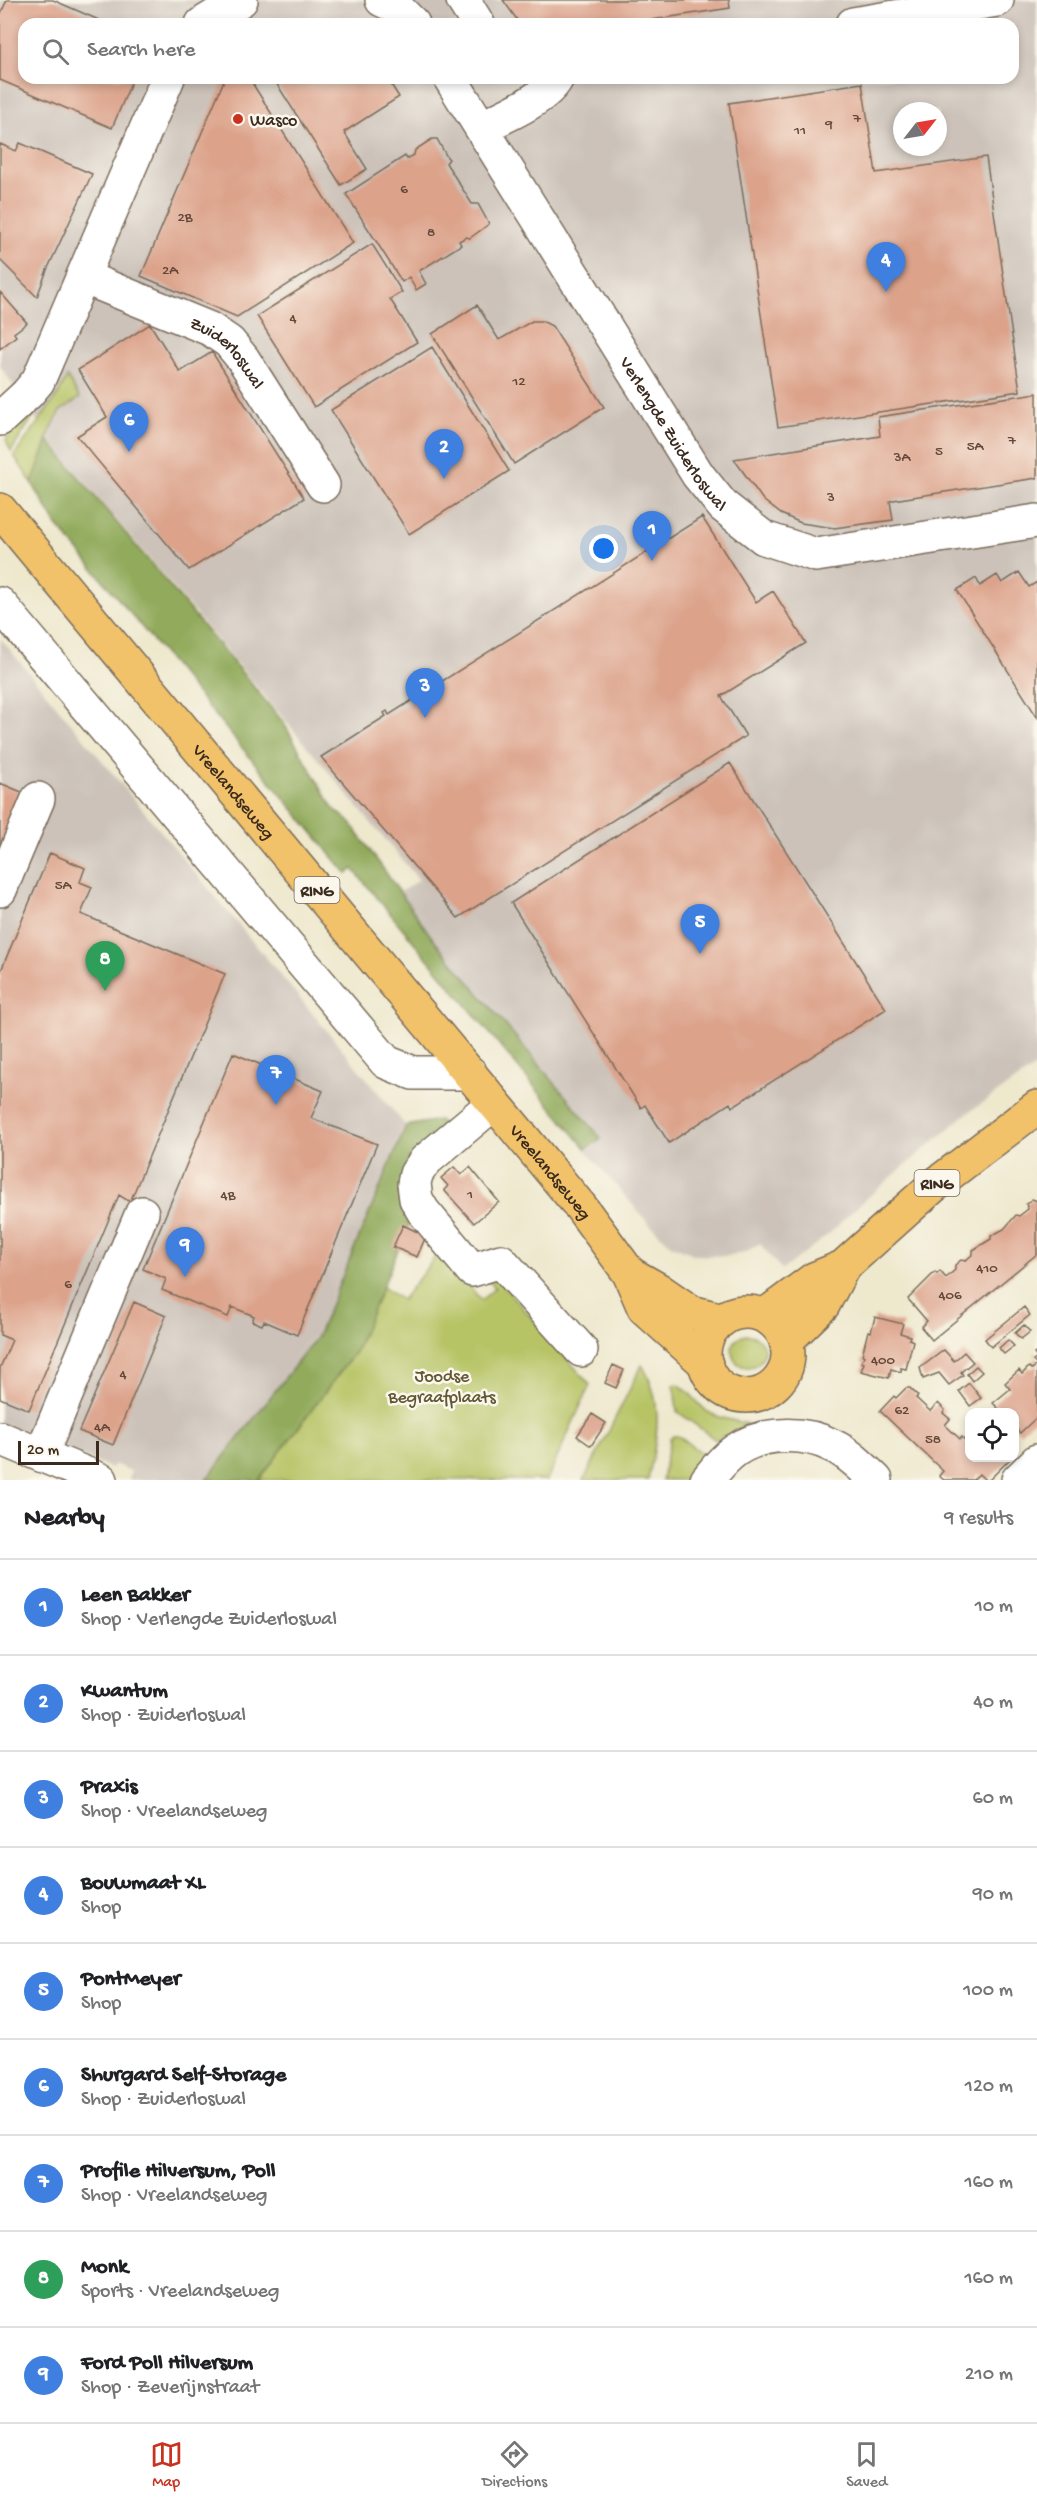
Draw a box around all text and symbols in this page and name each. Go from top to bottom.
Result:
search box [18,18,1019,84]
icon: search [39,35,72,68]
text: Search here [87,38,195,64]
north arrow [893,102,947,156]
house number: 7 [852,110,862,128]
place label: Wasco [250,111,297,132]
marker: Wasco [231,112,245,126]
house number: 9 [824,116,833,134]
house number: 11 [793,122,806,140]
house number: 6 [400,181,408,199]
house number: 2B [177,209,193,227]
house number: 8 [427,224,435,242]
pin: 4 [866,242,906,292]
house number: 2A [162,262,179,280]
house number: 4 [289,310,297,328]
street label: Zuiderloswal [186,314,267,394]
street label: Verlengde Zuiderloswal [613,353,730,518]
house number: 12 [511,373,526,391]
pin: 6 [110,402,148,452]
pin: 2 [424,430,464,479]
house number: 7 [1007,432,1017,450]
house number: 5A [967,438,985,456]
house number: 5 [935,443,943,461]
house number: 3A [893,449,911,467]
house number: 3 [826,489,835,507]
pin: 1 [632,512,672,561]
your location [589,534,618,563]
pin: 3 [406,668,444,718]
street label: Vreelandseweg [186,740,278,845]
house number: 5A [55,877,73,895]
road number: RING [294,877,340,903]
pin: 5 [680,904,720,954]
pin: 8 [86,942,124,991]
pin: 7 [256,1056,296,1105]
street label: Vreelandseweg [503,1120,595,1225]
road number: RING [914,1170,960,1196]
house number: 1 [466,1186,473,1204]
house number: 4B [221,1187,236,1205]
pin: 9 [166,1228,204,1277]
house number: 410 [976,1260,998,1278]
house number: 6 [64,1276,72,1294]
house number: 406 [938,1287,962,1305]
house number: 400 [871,1352,896,1370]
house number: 4 [119,1366,127,1384]
park label: Joodse Begraafplaats [387,1367,497,1409]
house number: 62 [895,1402,909,1420]
map controls [965,1408,1019,1462]
button: locate [965,1408,1019,1462]
house number: 4A [94,1419,111,1437]
house number: 58 [925,1431,941,1449]
scale bar [18,1438,99,1466]
text: 20 m [27,1442,59,1461]
text: Nearby [24,1504,105,1535]
text: 9 results [944,1508,1013,1531]
text: Leen Bakker [81,1583,190,1609]
text: 1 [39,1596,48,1619]
text: 10 m [975,1596,1013,1619]
text: Shop · Verlengde Zuiderloswal [81,1609,337,1632]
text: Kwantum [81,1679,168,1705]
text: 2 [39,1692,48,1715]
text: 40 m [973,1692,1013,1715]
text: Shop · Zuiderloswal [81,1705,246,1728]
text: Praxis [81,1775,138,1801]
text: 3 [38,1788,49,1811]
text: 60 m [973,1788,1013,1811]
text: Shop · Vreelandseweg [81,1801,267,1824]
text: Bouwmaat XL [81,1871,205,1897]
text: 4 [39,1884,48,1907]
text: 90 m [973,1884,1013,1907]
text: Shop [81,1897,121,1920]
text: PontMeyer [81,1967,181,1993]
text: 5 [38,1980,49,2003]
text: 100 m [963,1980,1013,2003]
text: Shop [81,1993,121,2016]
text: Shurgard Self-Storage [81,2063,286,2089]
text: 6 [38,2076,49,2099]
text: 120 m [965,2076,1013,2099]
text: Shop · Zuiderloswal [81,2089,246,2112]
text: Profile Hilversum, Poll [81,2159,276,2185]
text: 7 [38,2172,49,2195]
text: 160 m [964,2172,1013,2195]
text: Shop · Vreelandseweg [81,2185,267,2208]
text: Monk [81,2255,128,2281]
text: 8 [38,2268,49,2291]
text: 160 m [964,2268,1013,2291]
text: Sports · Vreelandseweg [81,2281,279,2304]
text: Ford Poll Hilversum [81,2351,253,2377]
text: 9 [38,2364,49,2387]
text: 210 m [965,2364,1013,2387]
text: Shop · Zeverijnstraat [81,2377,259,2400]
tab: Map [150,2438,183,2493]
tab: Directions [482,2438,547,2493]
tab: Saved [846,2438,887,2493]

